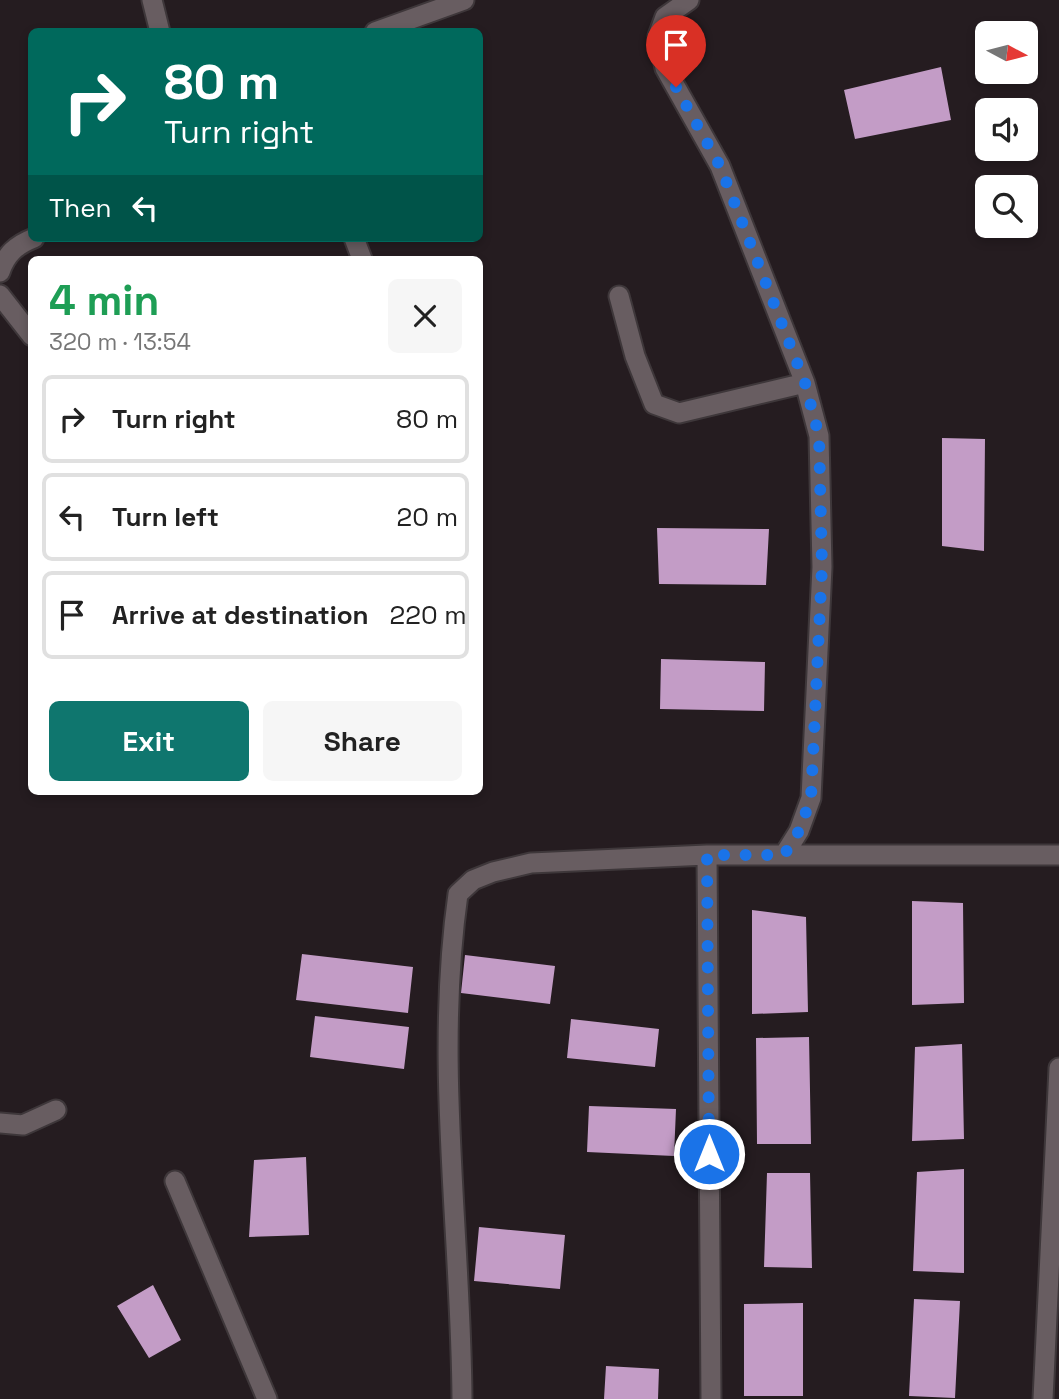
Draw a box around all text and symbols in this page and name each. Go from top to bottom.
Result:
pin [646,15,706,87]
north arrow [975,21,1038,84]
map controls [975,21,1038,238]
icon: arrive [657,26,695,64]
text: 80 m [164,51,279,113]
icon: right [49,56,140,147]
button: sound [975,98,1038,161]
text: Turn right [164,112,314,152]
button: search [975,175,1038,238]
icon: left [126,189,164,227]
text: Then [49,191,112,225]
text: 4 min [49,274,159,327]
button: close [388,279,462,353]
text: 320 m · 13:54 [49,327,191,357]
icon: right [53,400,91,438]
text: Turn right [112,402,236,436]
text: 80 m [396,402,458,436]
icon: left [53,498,91,536]
text: Turn left [112,500,219,534]
text: 20 m [397,500,458,534]
icon: arrive [53,596,91,634]
text: Arrive at destination [112,598,369,632]
text: 220 m [390,598,467,632]
button: Exit [49,701,249,781]
button: Share [263,701,462,781]
position arrow [672,1117,746,1191]

